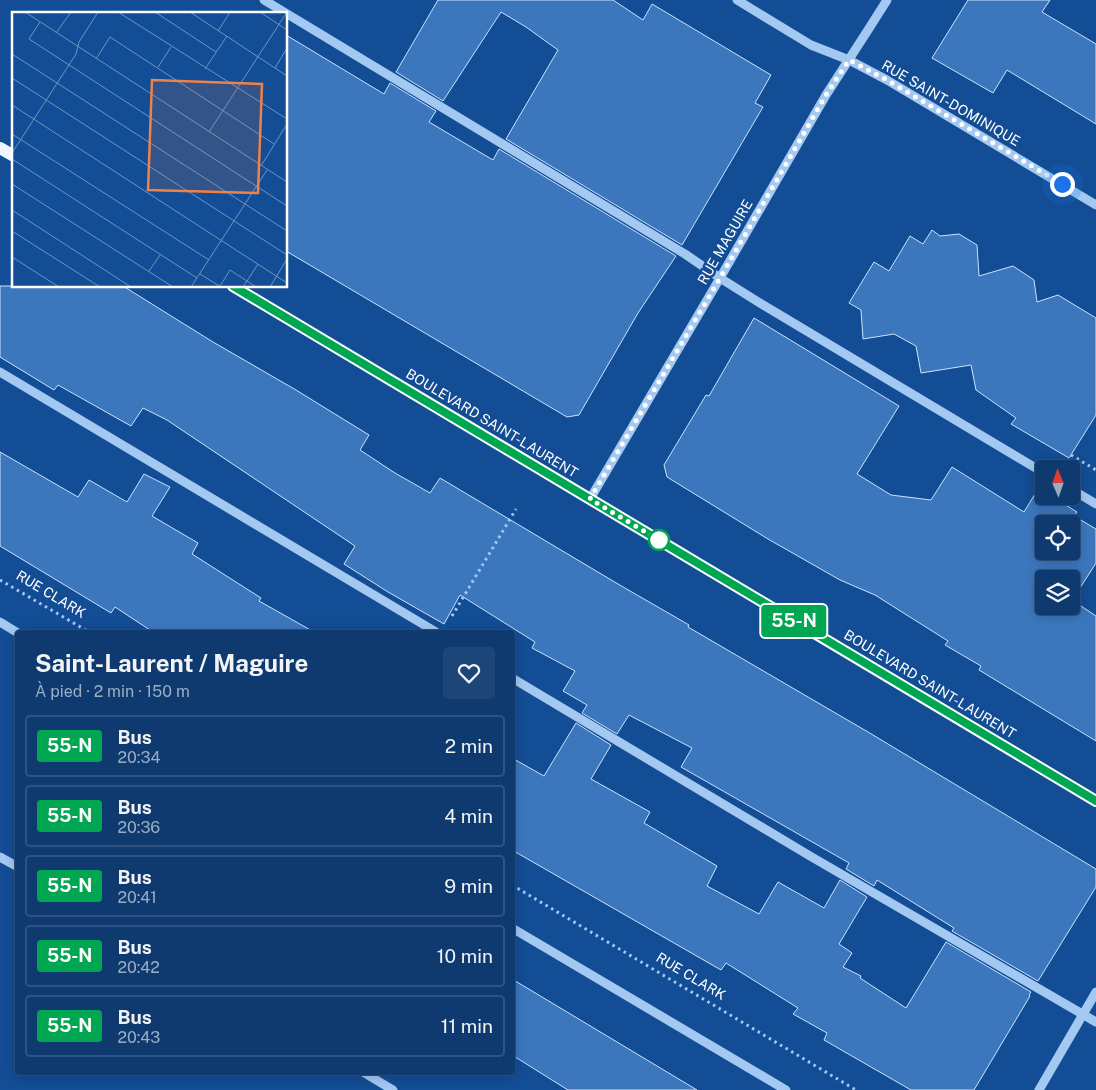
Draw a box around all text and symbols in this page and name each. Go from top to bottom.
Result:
inset map [12,12,288,288]
street label: RUE SAINT-DOMINIQUE [879,57,1023,149]
your location [1050,172,1075,197]
street label: RUE MAGUIRE [694,197,756,287]
street label: BOULEVARD SAINT-LAURENT [403,365,581,481]
north arrow [1035,460,1080,505]
map controls [1035,460,1080,615]
button: locate [1035,515,1080,560]
unlabelled marker [648,529,670,551]
street label: RUE CLARK [13,567,89,621]
button: layers [1035,570,1080,615]
line badge: 55-N [759,605,829,637]
text: 55-N [771,610,817,631]
street label: BOULEVARD SAINT-LAURENT [841,626,1019,742]
button: heart [443,647,495,699]
text: Saint-Laurent / Maguire [35,649,308,677]
text: À pied · 2 min · 150 m [35,682,190,701]
text: Bus [117,726,152,748]
text: 55-N [47,735,92,756]
text: 2 min [445,735,493,757]
text: 20:34 [117,748,161,767]
text: Bus [117,796,152,818]
text: 55-N [47,805,92,826]
text: 4 min [444,805,493,827]
text: 20:36 [117,818,160,837]
text: Bus [117,866,152,888]
text: 55-N [47,875,92,896]
text: 9 min [444,875,493,897]
text: 20:41 [117,888,157,907]
text: Bus [117,936,152,958]
text: 55-N [47,945,92,966]
text: 10 min [437,945,493,967]
street label: RUE CLARK [653,949,729,1003]
text: 20:42 [117,958,160,977]
text: Bus [117,1006,152,1028]
text: 55-N [47,1015,92,1036]
text: 11 min [441,1015,493,1037]
text: 20:43 [117,1028,160,1047]

